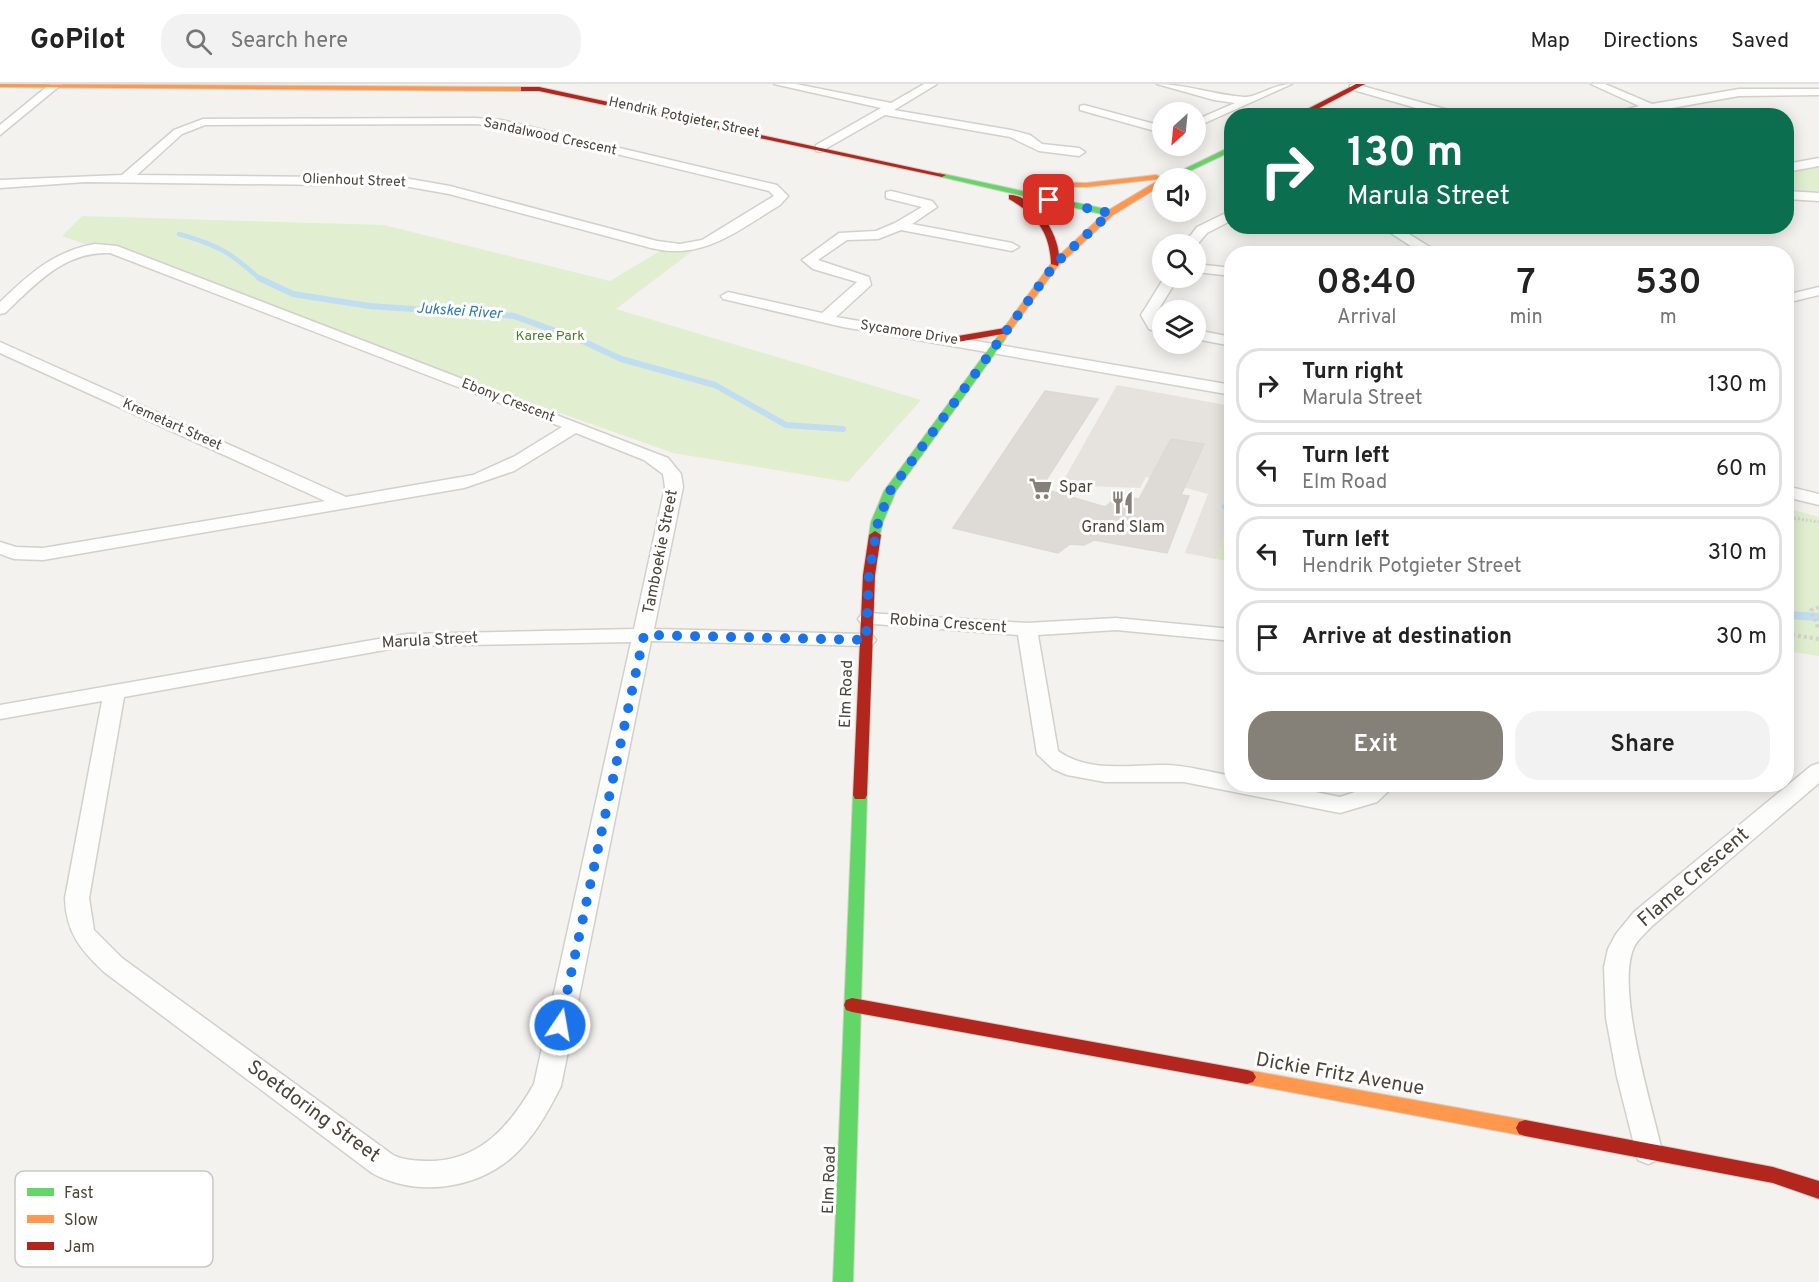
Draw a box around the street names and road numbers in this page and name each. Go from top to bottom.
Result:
street label: Hendrik Potgieter Street [607,94,761,142]
street label: Sandalwood Crescent [482,115,618,159]
street label: Olienhout Street [302,171,406,191]
street label: Sycamore Drive [859,317,959,349]
street label: Ebony Crescent [459,375,557,427]
street label: Kremetart Street [120,395,224,455]
street label: Tamboekie Street [639,488,683,616]
street label: Robina Crescent [889,610,1007,638]
street label: Marula Street [381,628,479,654]
street label: Elm Road [836,660,858,728]
street label: Flame Crescent [1633,822,1755,934]
street label: Dickie Fritz Avenue [1254,1047,1426,1103]
street label: Soetdoring Street [241,1055,385,1169]
street label: Elm Road [819,1146,841,1214]

